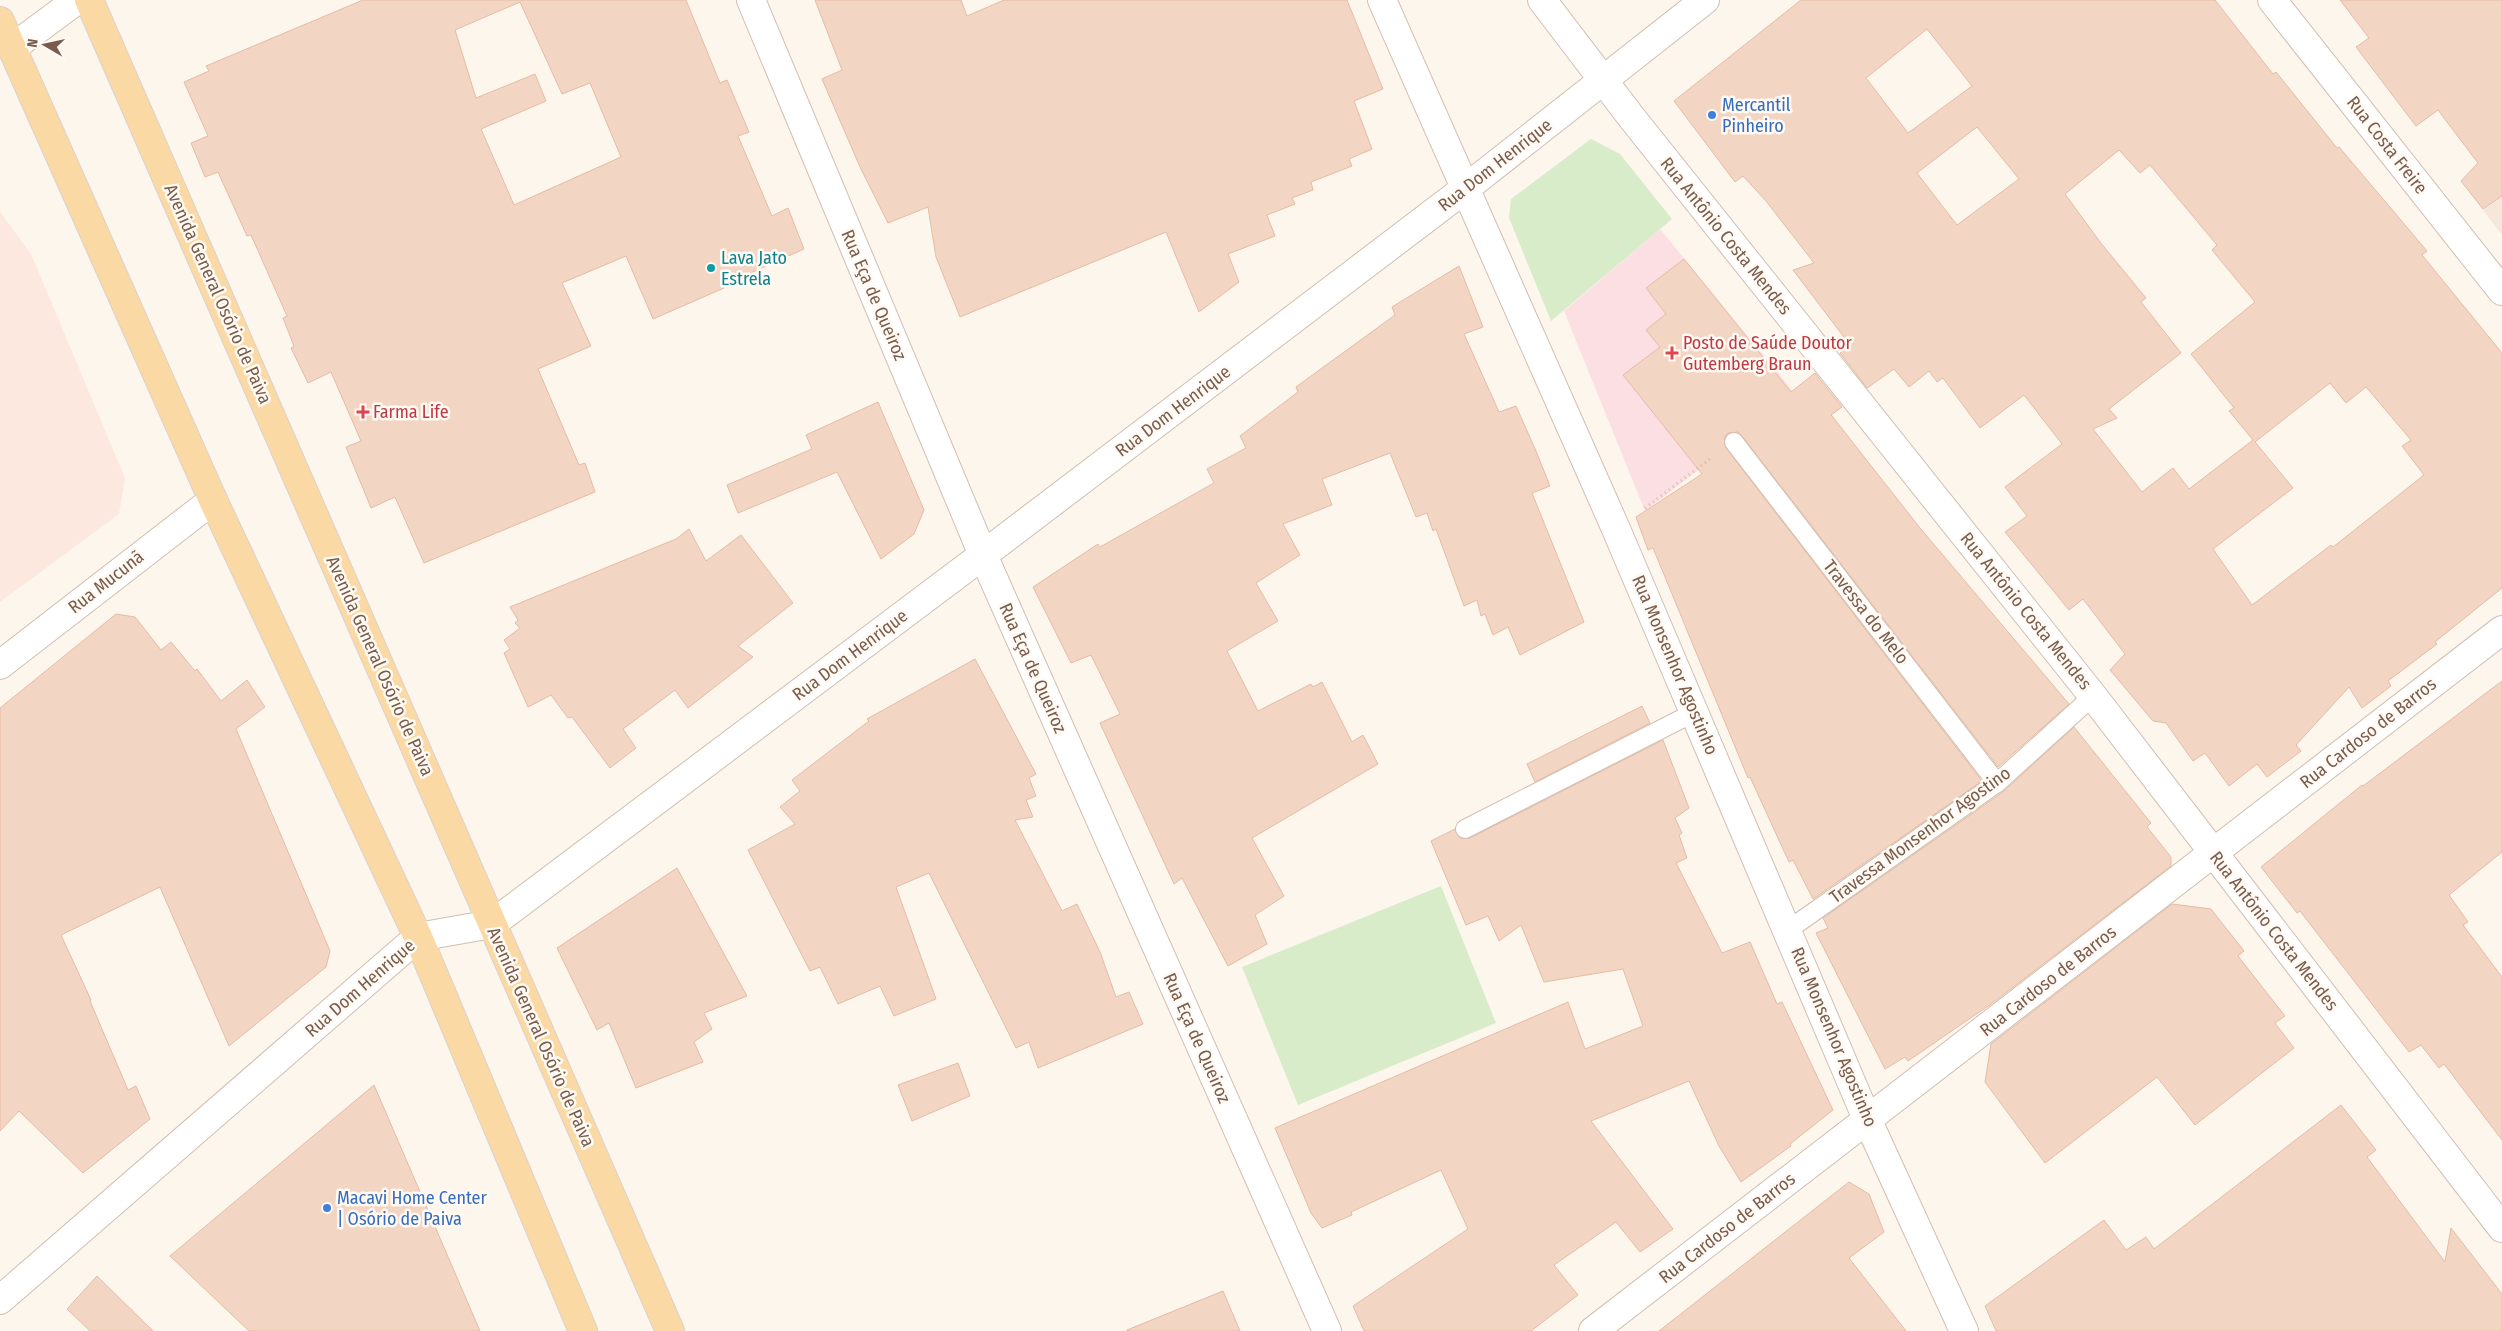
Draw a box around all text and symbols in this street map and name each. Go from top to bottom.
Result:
north arrow [20,20,70,70]
text: N [24,38,42,49]
street label: Rua Costa Freire [2342,92,2432,198]
place label: Mercantil Pinheiro [1722,94,1791,137]
marker: Mercantil Pinheiro [1706,109,1718,121]
street label: Rua Dom Henrique [1434,114,1556,216]
street label: Rua Antônio Costa Mendes [1656,153,1796,319]
street label: Avenida General Osório de Paiva [160,181,277,407]
street label: Rua Eça de Queiroz [837,226,911,364]
place label: Lava Jato Estrela [721,247,787,290]
marker: Lava Jato Estrela [705,262,717,274]
place label: Posto de Saúde Doutor Gutemberg Braun [1683,332,1852,375]
marker: Posto de Saúde Doutor Gutemberg Braun [1665,346,1679,360]
street label: Rua Dom Henrique [1111,361,1235,461]
place label: Farma Life [373,401,449,423]
marker: Farma Life [357,406,369,418]
street label: Rua Antônio Costa Mendes [1956,528,2096,694]
street label: Rua Mucunã [64,546,148,618]
street label: Avenida General Osório de Paiva [322,553,439,779]
street label: Travessa do Melo [1818,556,1914,668]
street label: Rua Monsenhor Agostinho [1627,572,1723,758]
street label: Rua Eça de Queiroz [994,600,1072,736]
street label: Rua Dom Henrique [788,605,912,705]
street label: Rua Cardoso de Barros [2295,673,2441,793]
street label: Travessa Monsenhor Agostino [1825,762,2015,908]
street label: Rua Antônio Costa Mendes [2205,847,2343,1015]
street label: Rua Cardoso de Barros [1975,921,2121,1041]
street label: Avenida General Osório de Paiva [483,924,600,1150]
street label: Rua Dom Henrique [301,934,419,1042]
street label: Rua Monsenhor Agostinho [1786,944,1882,1130]
street label: Rua Eça de Queiroz [1158,970,1236,1106]
street label: Rua Cardoso de Barros [1654,1168,1800,1288]
place label: Macavi Home Center | Osório de Paiva [337,1187,487,1230]
marker: Macavi Home Center | Osório de Paiva [321,1202,333,1214]

